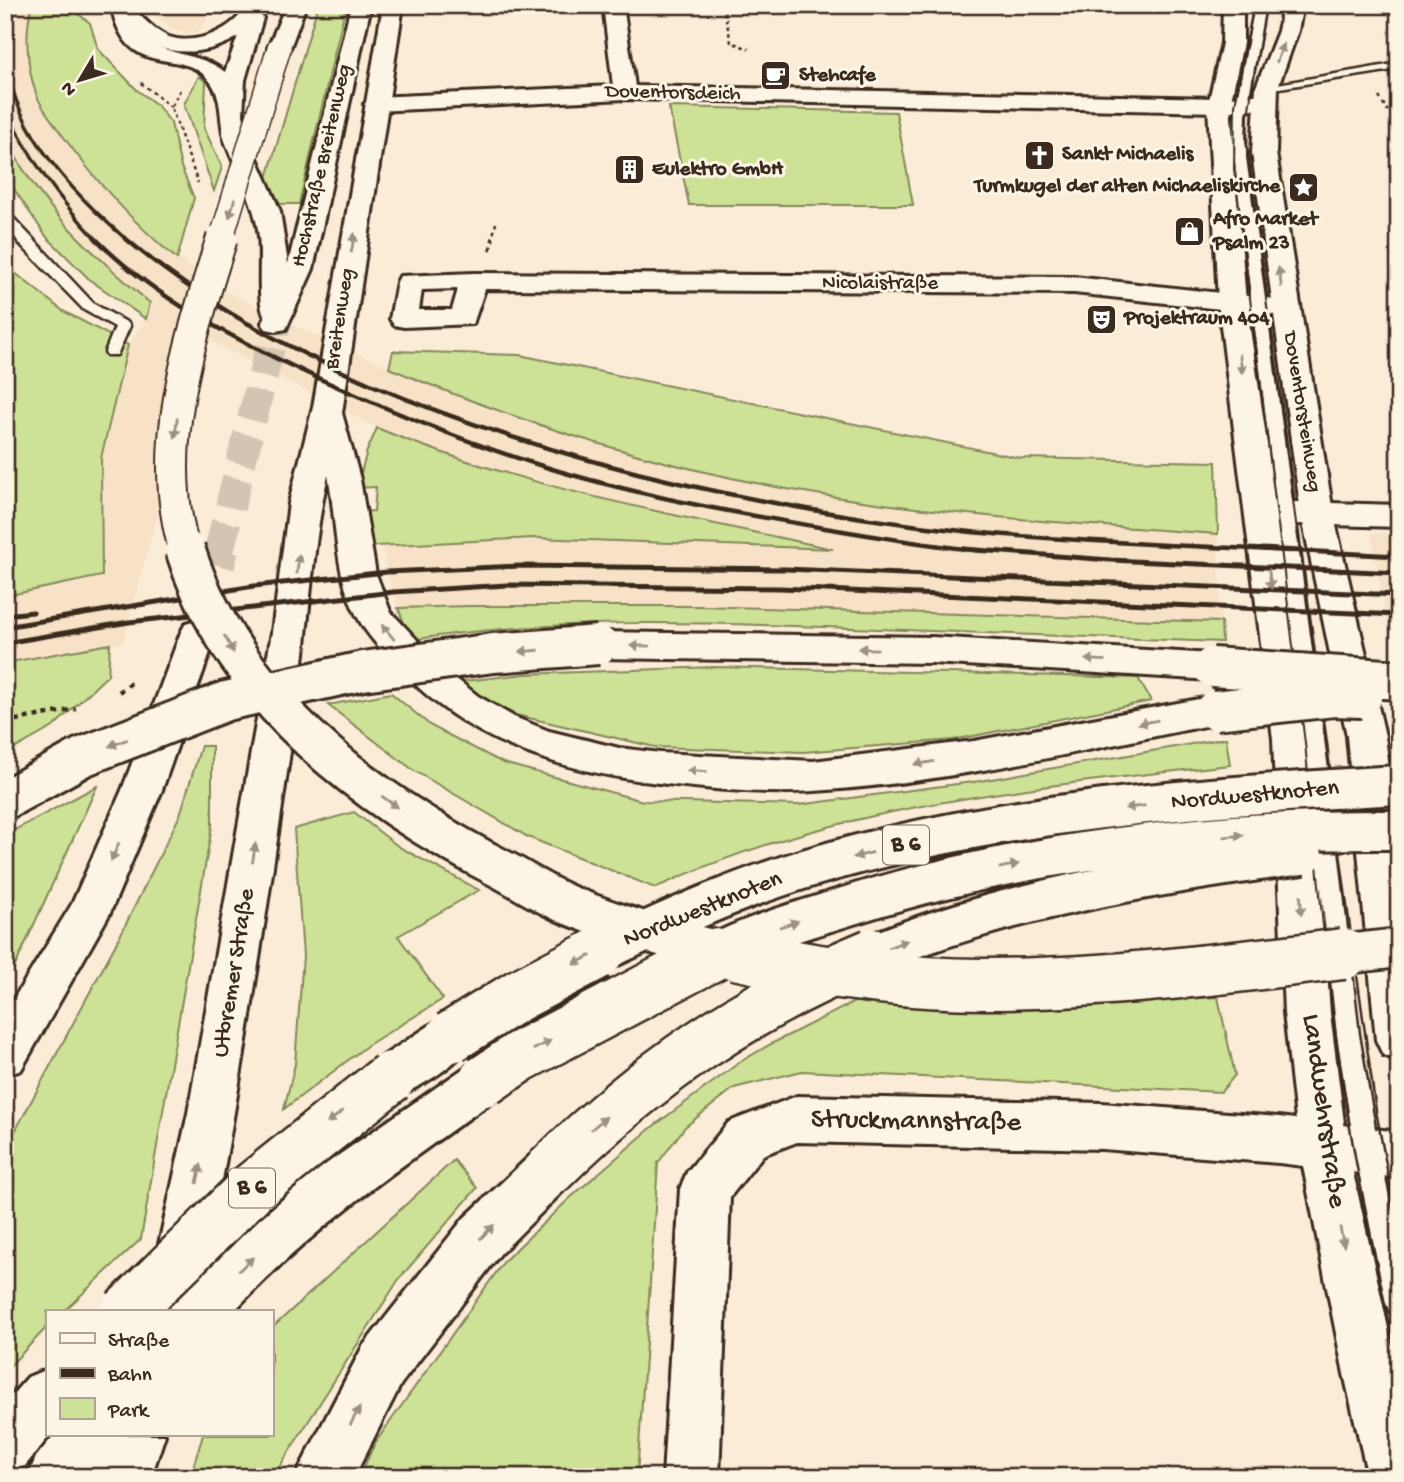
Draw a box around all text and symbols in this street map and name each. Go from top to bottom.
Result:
one-way arrow [1275,42,1286,63]
north arrow [46,46,116,116]
cafe icon: Stehcafe [759,59,793,93]
street label: Hochstraße Breitenweg [288,62,359,270]
place label: Stehcafe [799,64,877,89]
text: N [56,76,82,100]
street label: Doventorsdeich [603,80,741,108]
church icon: Sankt Michaelis [1022,138,1056,172]
place label: Sankt Michaelis [1062,143,1194,168]
building icon: Eulektro GmbH [612,153,646,187]
place label: Eulektro GmbH [652,158,784,183]
place icon: Turmkugel der alten Michaeliskirche [1286,170,1320,204]
place label: Turmkugel der alten Michaeliskirche [972,175,1281,200]
one-way arrow [226,198,236,219]
place label: Afro Market Psalm 23 [1212,208,1320,257]
shop icon: Afro Market Psalm 23 [1173,215,1207,249]
one-way arrow [348,232,359,254]
one-way arrow [1275,266,1286,288]
street label: Breitenweg [321,267,361,372]
street label: Nicolaistraße [822,272,939,297]
theatre icon: Projektraum 404 [1084,302,1118,336]
place label: Projektraum 404 [1123,307,1270,332]
street label: Doventorsteinweg [1276,328,1326,494]
one-way arrow [1235,353,1246,375]
one-way arrow [171,417,182,439]
one-way arrow [292,553,303,575]
one-way arrow [1265,568,1276,590]
one-way arrow [381,624,396,641]
one-way arrow [223,635,235,654]
one-way arrow [629,640,651,652]
one-way arrow [856,643,878,655]
one-way arrow [518,645,540,656]
one-way arrow [1084,654,1106,665]
one-way arrow [1137,717,1159,728]
one-way arrow [108,737,129,748]
one-way arrow [913,758,935,769]
one-way arrow [686,765,708,776]
street label: Nordwestknoten [1170,774,1341,818]
one-way arrow [381,795,399,809]
one-way arrow [1124,801,1146,812]
road number: B 6 [883,825,929,864]
one-way arrow [1224,830,1246,841]
one-way arrow [109,842,121,862]
one-way arrow [249,842,260,864]
one-way arrow [852,850,874,861]
one-way arrow [998,861,1020,872]
street label: Nordwestknoten [619,865,787,955]
street label: Utbremer Straße [207,886,263,1059]
one-way arrow [1296,894,1307,916]
one-way arrow [779,918,800,929]
one-way arrow [887,939,908,950]
one-way arrow [572,954,592,965]
street label: Landwehrstraße [1293,1012,1353,1211]
one-way arrow [532,1040,552,1051]
street label: Struckmannstraße [811,1104,1022,1140]
one-way arrow [327,1110,345,1125]
one-way arrow [591,1116,608,1131]
one-way arrow [194,1162,205,1184]
road number: B 6 [229,1168,275,1208]
one-way arrow [478,1224,494,1241]
one-way arrow [1337,1226,1348,1248]
one-way arrow [237,1257,254,1273]
legend [46,1310,273,1436]
text: Straße [108,1330,170,1355]
text: Bahn [107,1364,152,1389]
text: Park [107,1400,151,1425]
one-way arrow [349,1406,360,1426]

